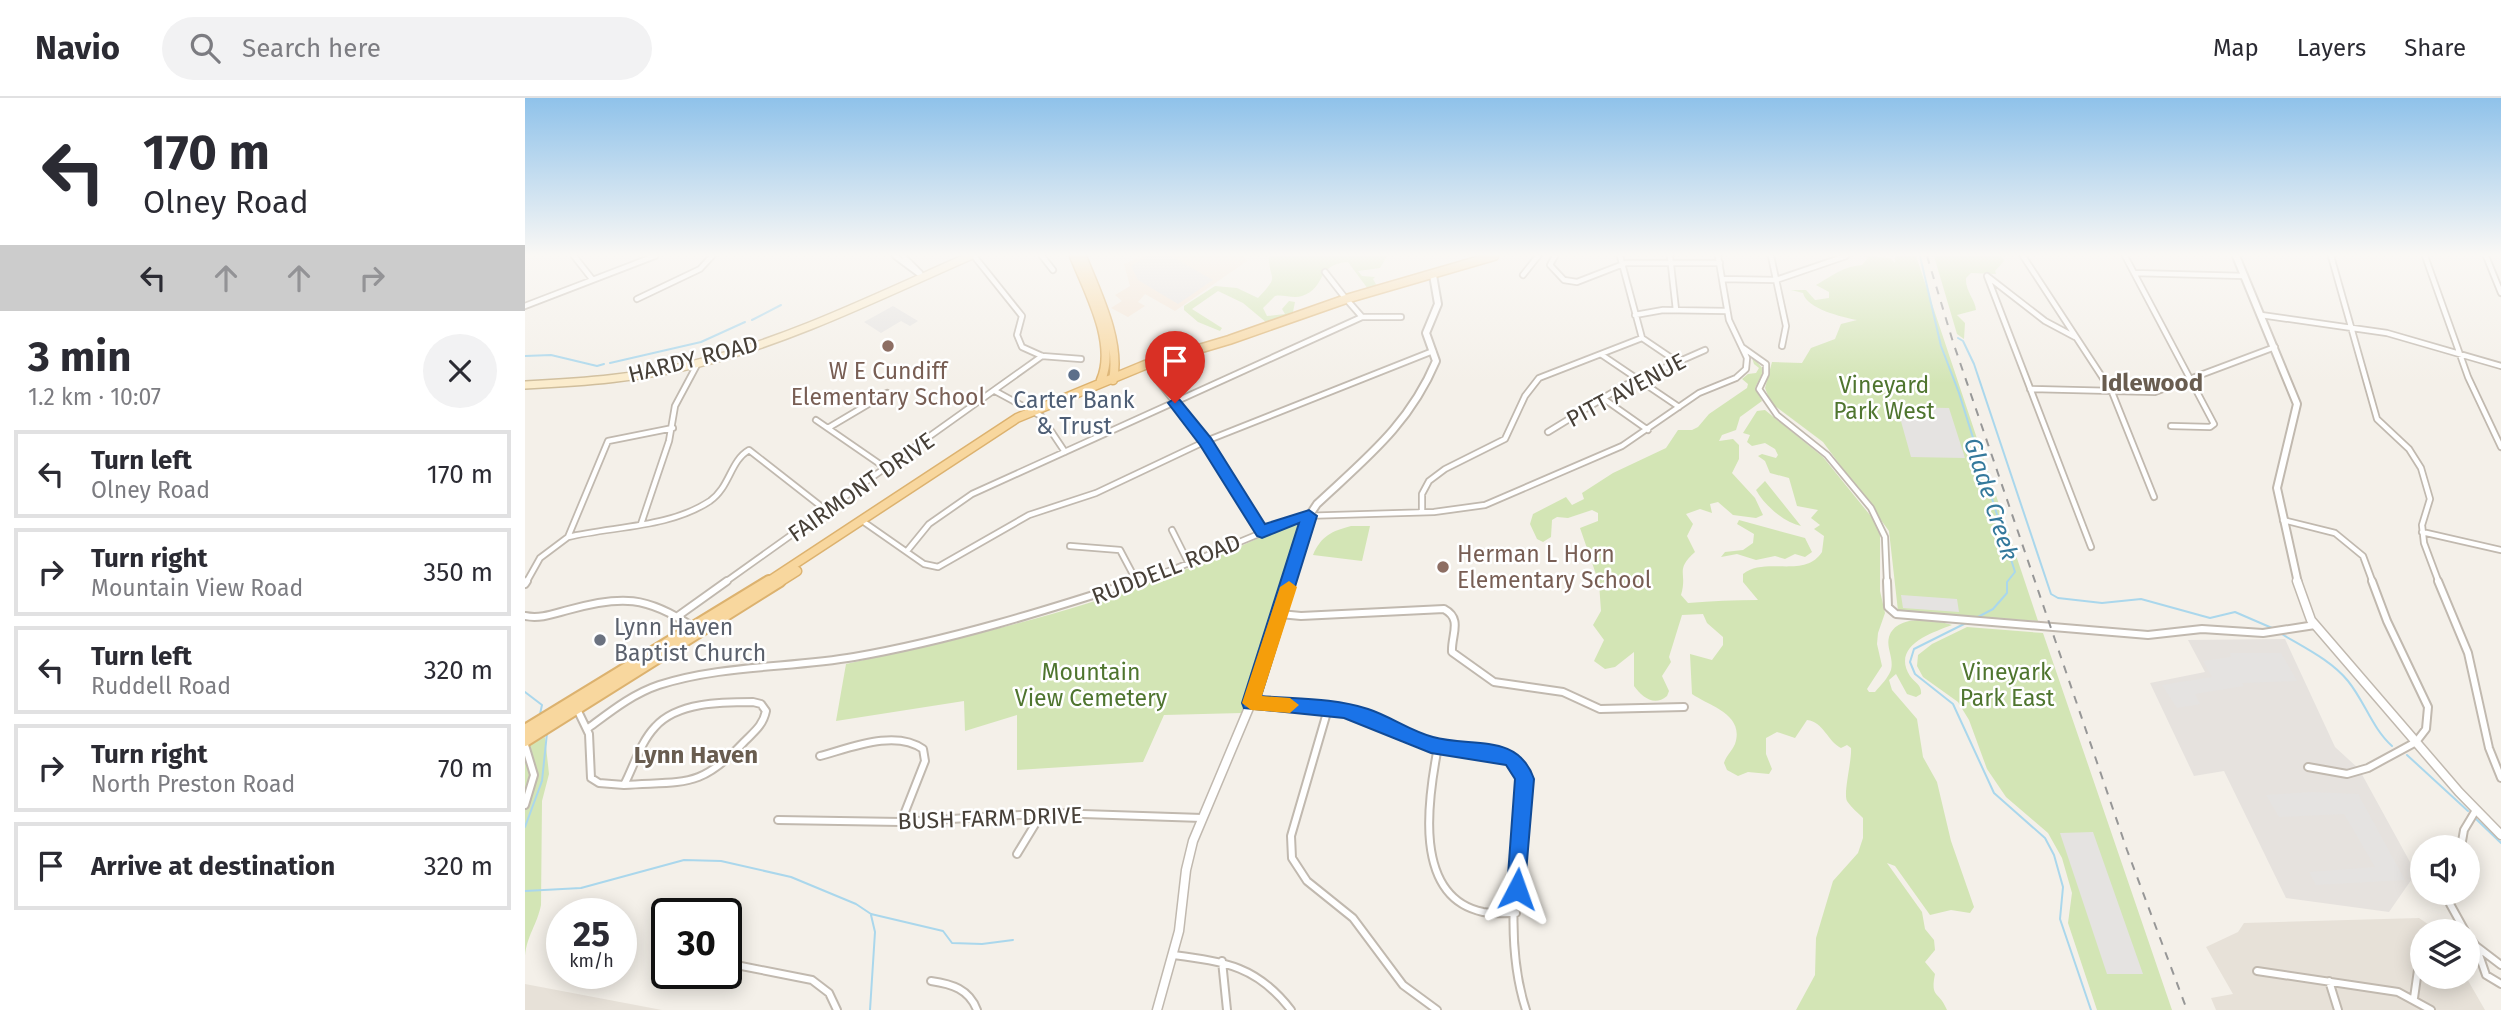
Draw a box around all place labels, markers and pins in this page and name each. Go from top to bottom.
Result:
pin [1145,331,1205,403]
marker: W E Cundiff Elementary School [880,338,896,354]
place label: W E Cundiff Elementary School [791,357,986,411]
marker: Carter Bank & Trust [1066,367,1082,383]
place label: Carter Bank & Trust [1013,386,1135,440]
place label: Herman L Horn Elementary School [1457,540,1652,594]
marker: Herman L Horn Elementary School [1435,559,1451,575]
place label: Lynn Haven Baptist Church [614,613,766,667]
marker: Lynn Haven Baptist Church [592,632,608,648]

